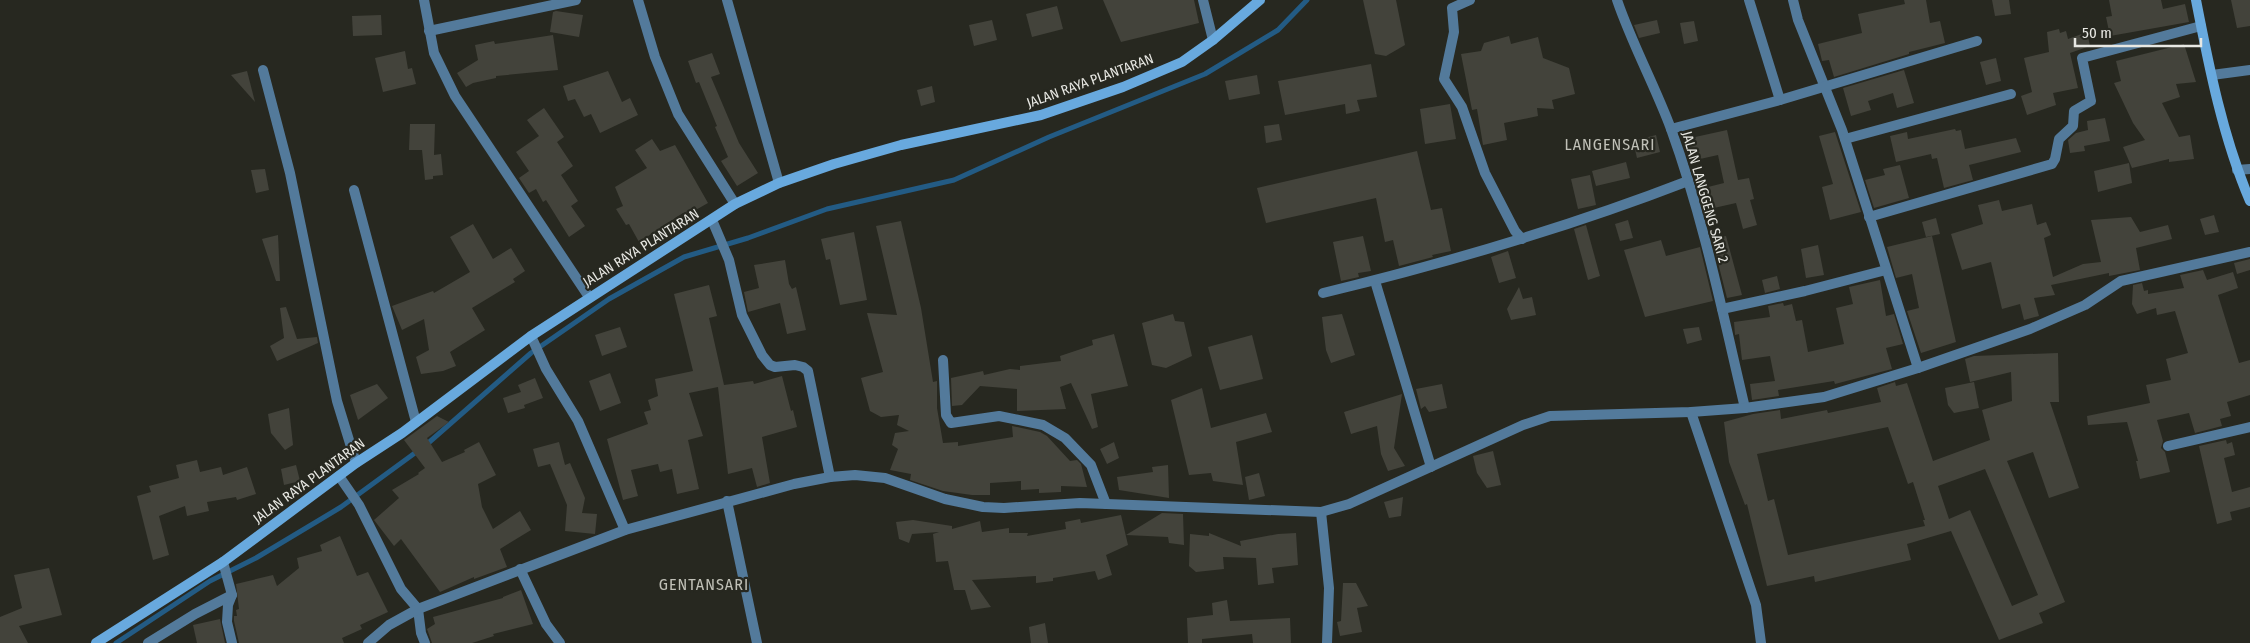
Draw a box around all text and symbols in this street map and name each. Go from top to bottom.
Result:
scale bar [2075,15,2201,47]
text: 50 m [2082,24,2112,42]
street label: JALAN RAYA PLANTARAN [1024,50,1156,112]
street label: JALAN LANGGENG SARI 2 [1678,129,1732,265]
district label: LANGENSARI [1565,135,1655,154]
street label: JALAN RAYA PLANTARAN [580,205,702,291]
street label: JALAN RAYA PLANTARAN [250,435,368,527]
district label: GENTANSARI [659,575,749,594]

